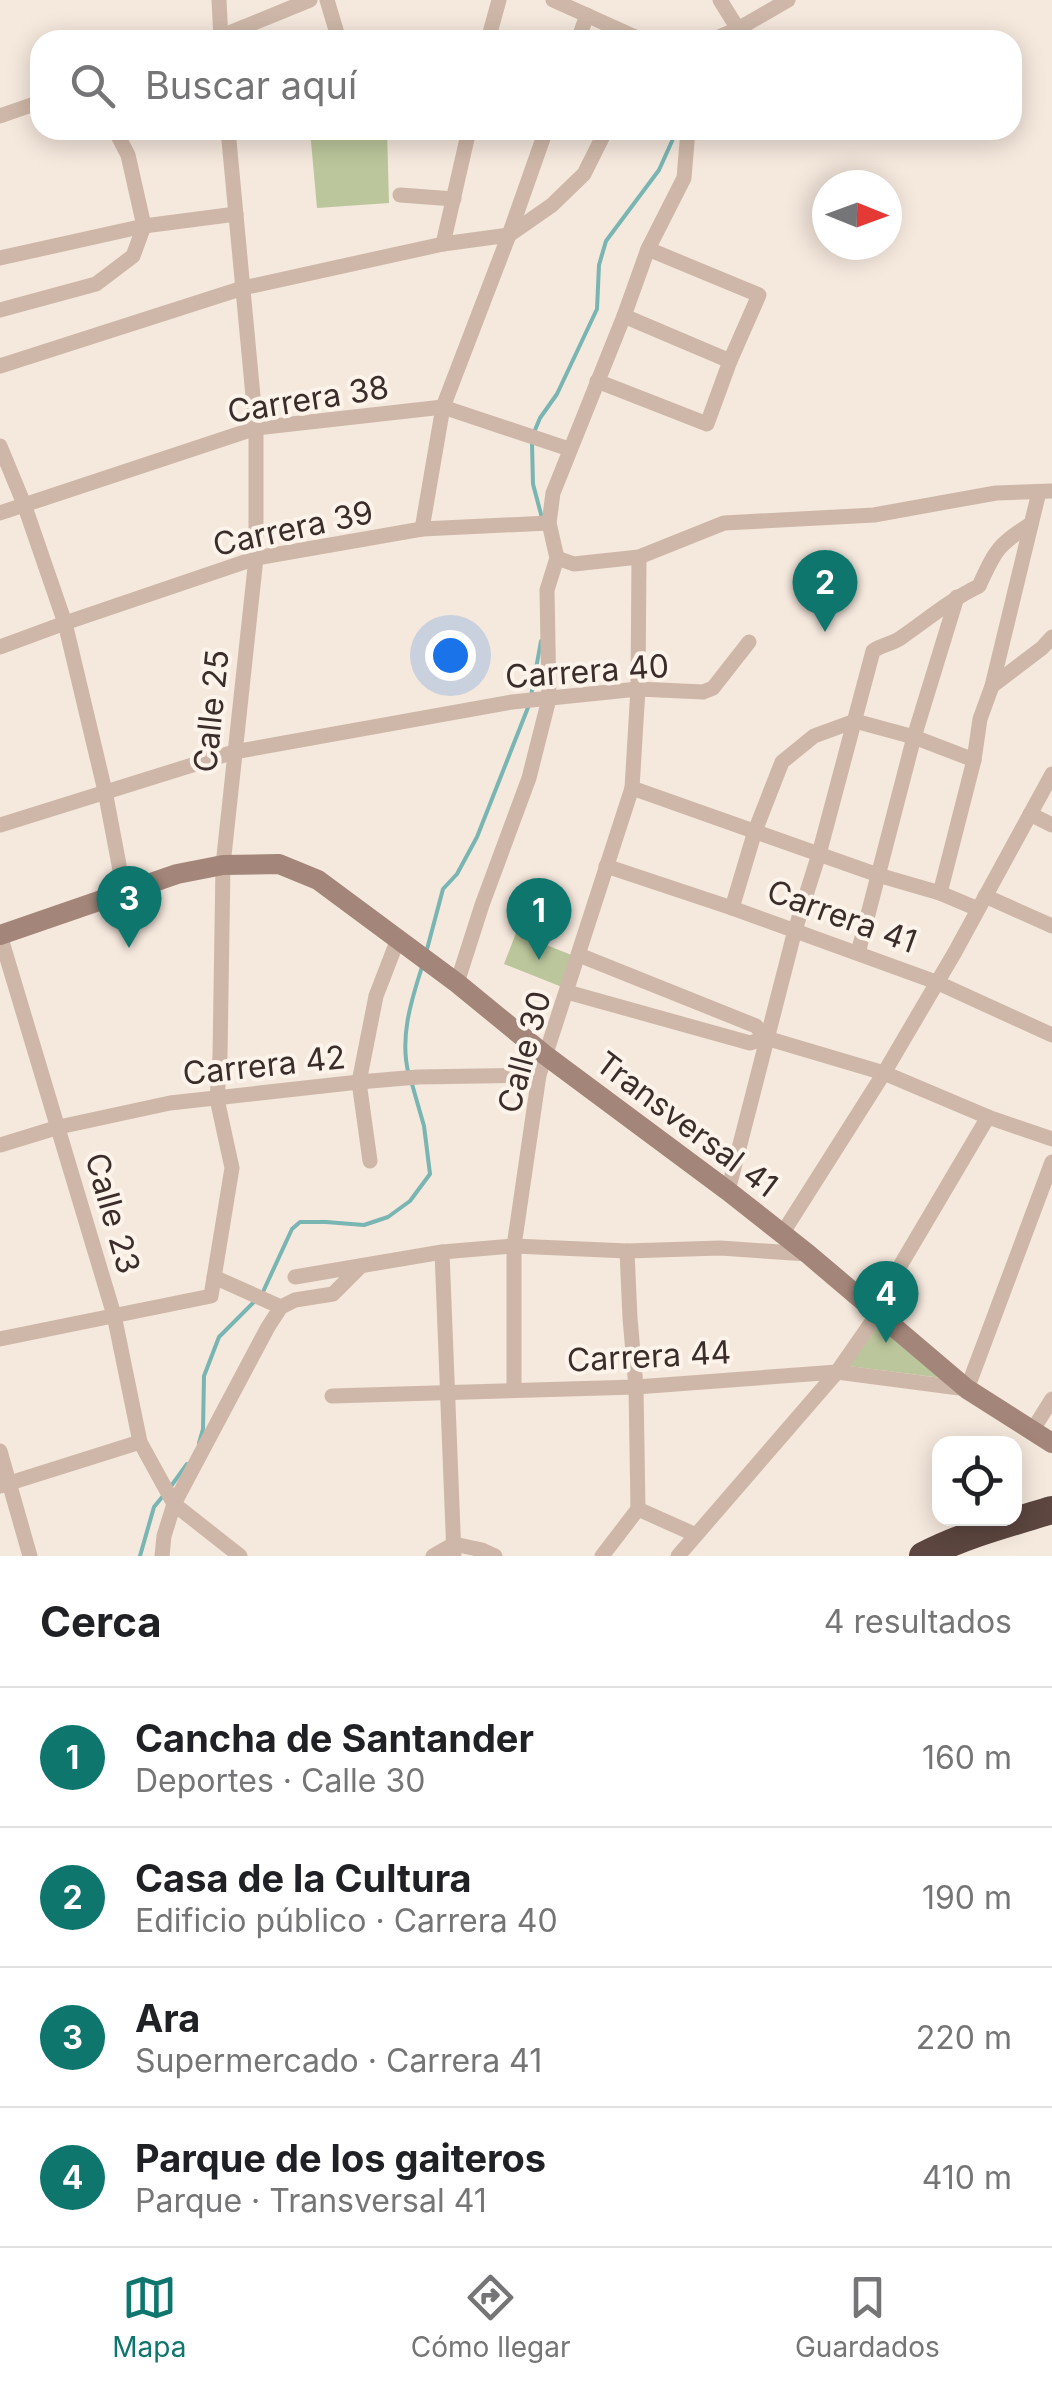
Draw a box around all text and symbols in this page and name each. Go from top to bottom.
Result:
search box [30,30,1022,140]
icon: search [65,58,120,113]
text: Buscar aquí [145,62,357,108]
north arrow [812,170,902,260]
street label: Carrera 38 [225,367,391,431]
street label: Carrera 39 [209,492,377,564]
pin: 2 [792,550,858,632]
your location [425,630,476,681]
street label: Carrera 40 [504,646,670,696]
street label: Calle 25 [185,648,237,774]
pin: 3 [96,866,162,948]
street label: Carrera 41 [762,871,922,961]
pin: 1 [506,878,572,960]
street label: Calle 30 [489,987,559,1117]
street label: Carrera 42 [181,1037,347,1093]
street label: Transversal 41 [588,1043,786,1205]
street label: Calle 23 [77,1148,149,1278]
pin: 4 [854,1260,918,1343]
street label: Carrera 44 [566,1332,732,1380]
map controls [932,1436,1022,1526]
button: locate [932,1436,1022,1526]
text: Cerca [40,1596,162,1647]
text: 4 resultados [824,1602,1012,1641]
text: Cancha de Santander [135,1715,534,1761]
text: 1 [66,1738,79,1777]
text: 160 m [922,1738,1012,1777]
text: Deportes · Calle 30 [135,1761,425,1800]
text: Casa de la Cultura [135,1855,472,1901]
text: 2 [62,1878,83,1917]
text: 190 m [922,1878,1012,1917]
text: Edificio público · Carrera 40 [135,1901,558,1940]
text: Ara [135,1995,200,2041]
text: 3 [62,2018,83,2057]
text: 220 m [916,2018,1012,2057]
text: Supermercado · Carrera 41 [135,2041,542,2080]
text: Parque de los gaiteros [135,2135,546,2181]
text: 4 [62,2158,83,2197]
text: 410 m [922,2158,1012,2197]
text: Parque · Transversal 41 [135,2181,487,2220]
tab: Mapa [112,2270,186,2364]
tab: Cómo llegar [411,2270,571,2364]
tab: Guardados [795,2270,940,2364]

